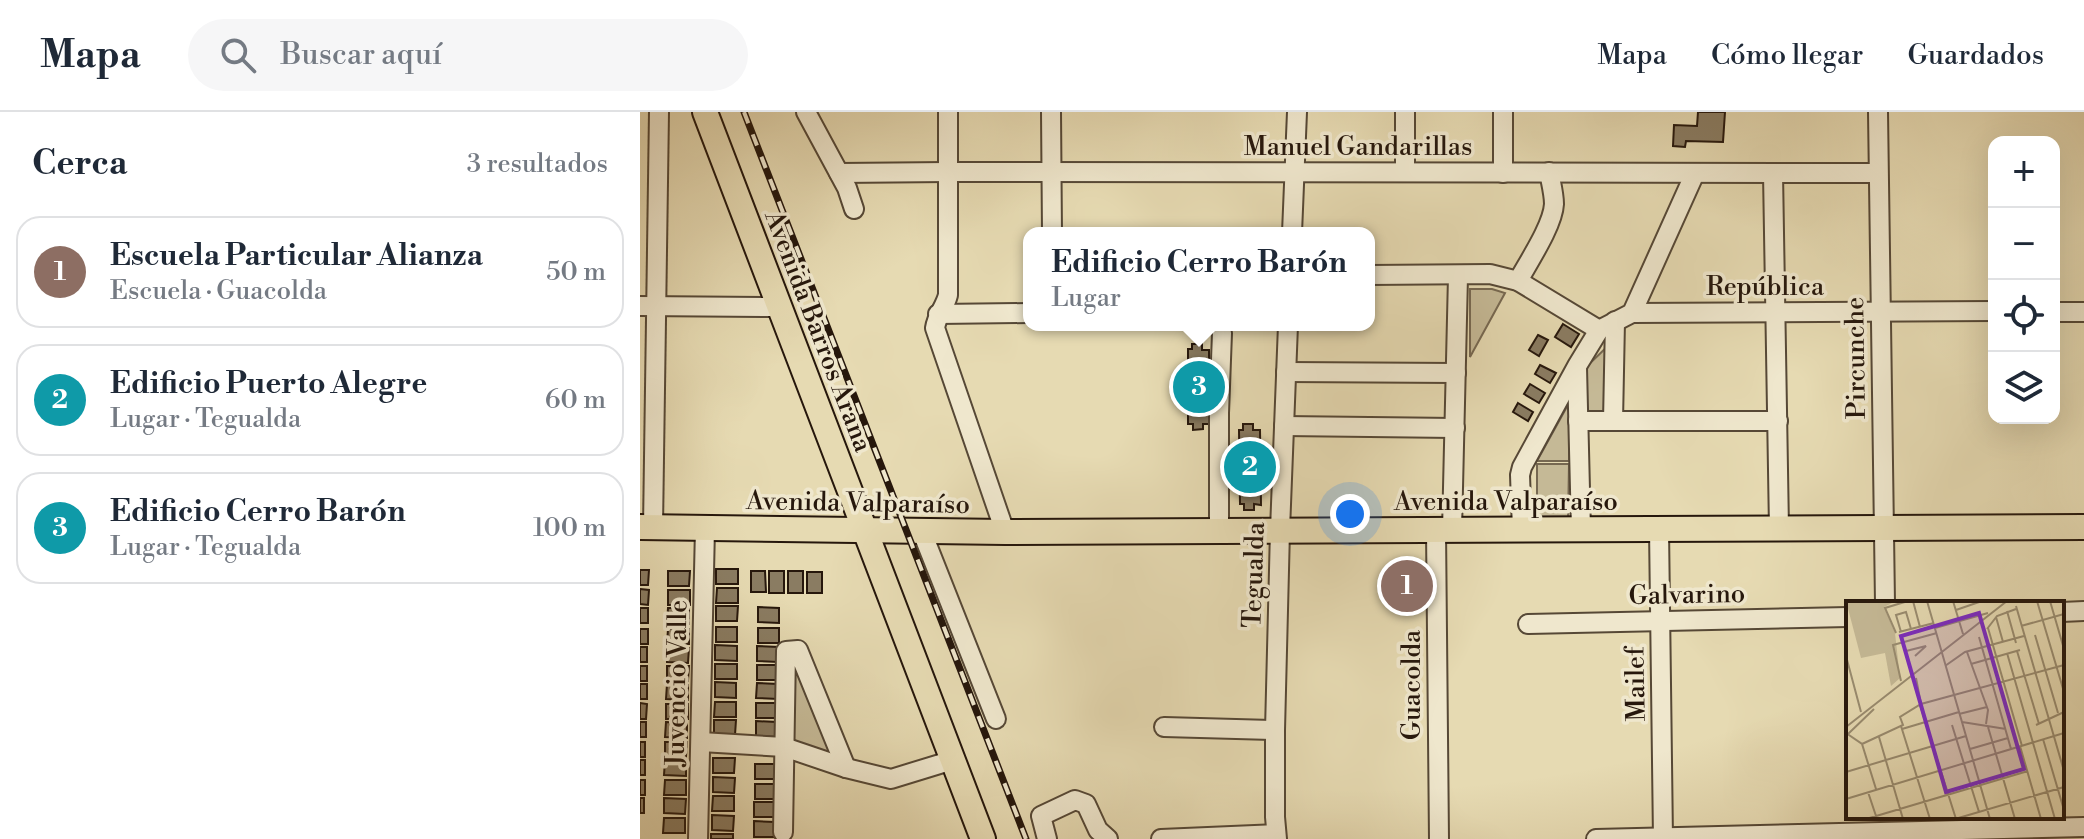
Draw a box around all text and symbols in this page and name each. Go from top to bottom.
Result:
search box [188,19,748,91]
text: Mapa [40,32,140,79]
icon: search [216,33,260,77]
text: Buscar aquí [280,36,442,74]
text: Mapa [1598,38,1667,73]
text: Cómo llegar [1711,38,1863,73]
text: Guardados [1907,38,2044,73]
street label: Manuel Gandarillas [1244,131,1472,163]
map controls [1988,136,2060,424]
button: + [1988,136,2060,208]
text: Cerca [32,143,127,185]
text: 3 resultados [467,148,608,180]
street label: Avenida Barros Arana [757,205,879,457]
button: − [1988,208,2060,280]
popup [1023,227,1375,331]
text: Escuela Particular Alianza [110,237,483,275]
text: Edificio Cerro Barón [1051,244,1347,282]
text: 1 [54,256,66,288]
text: 50 m [546,256,606,288]
street label: República [1706,271,1825,303]
text: Escuela · Guacolda [110,275,327,307]
button: locate [1988,280,2060,352]
text: Lugar [1051,282,1121,314]
street label: Pircunche [1839,297,1873,419]
button: layers [1988,352,2060,424]
pin: 3 [1173,357,1225,417]
text: Edificio Puerto Alegre [110,365,427,403]
text: 2 [52,384,68,416]
text: 60 m [545,384,606,416]
text: Lugar · Tegualda [110,403,301,435]
pin: 2 [1224,437,1276,497]
street label: Avenida Valparaíso [745,485,970,521]
street label: Avenida Valparaíso [1393,486,1618,518]
text: Edificio Cerro Barón [110,493,406,531]
your location [1330,494,1370,534]
text: 3 [52,512,68,544]
text: 100 m [533,512,606,544]
street label: Tegualda [1236,521,1272,629]
text: Lugar · Tegualda [110,531,301,563]
pin: 1 [1381,556,1433,616]
street label: Galvarino [1628,578,1746,612]
street label: Juvencio Valle [660,599,694,768]
inset map [1846,601,2064,819]
street label: Guacolda [1396,629,1428,740]
street label: Mailef [1619,645,1653,722]

